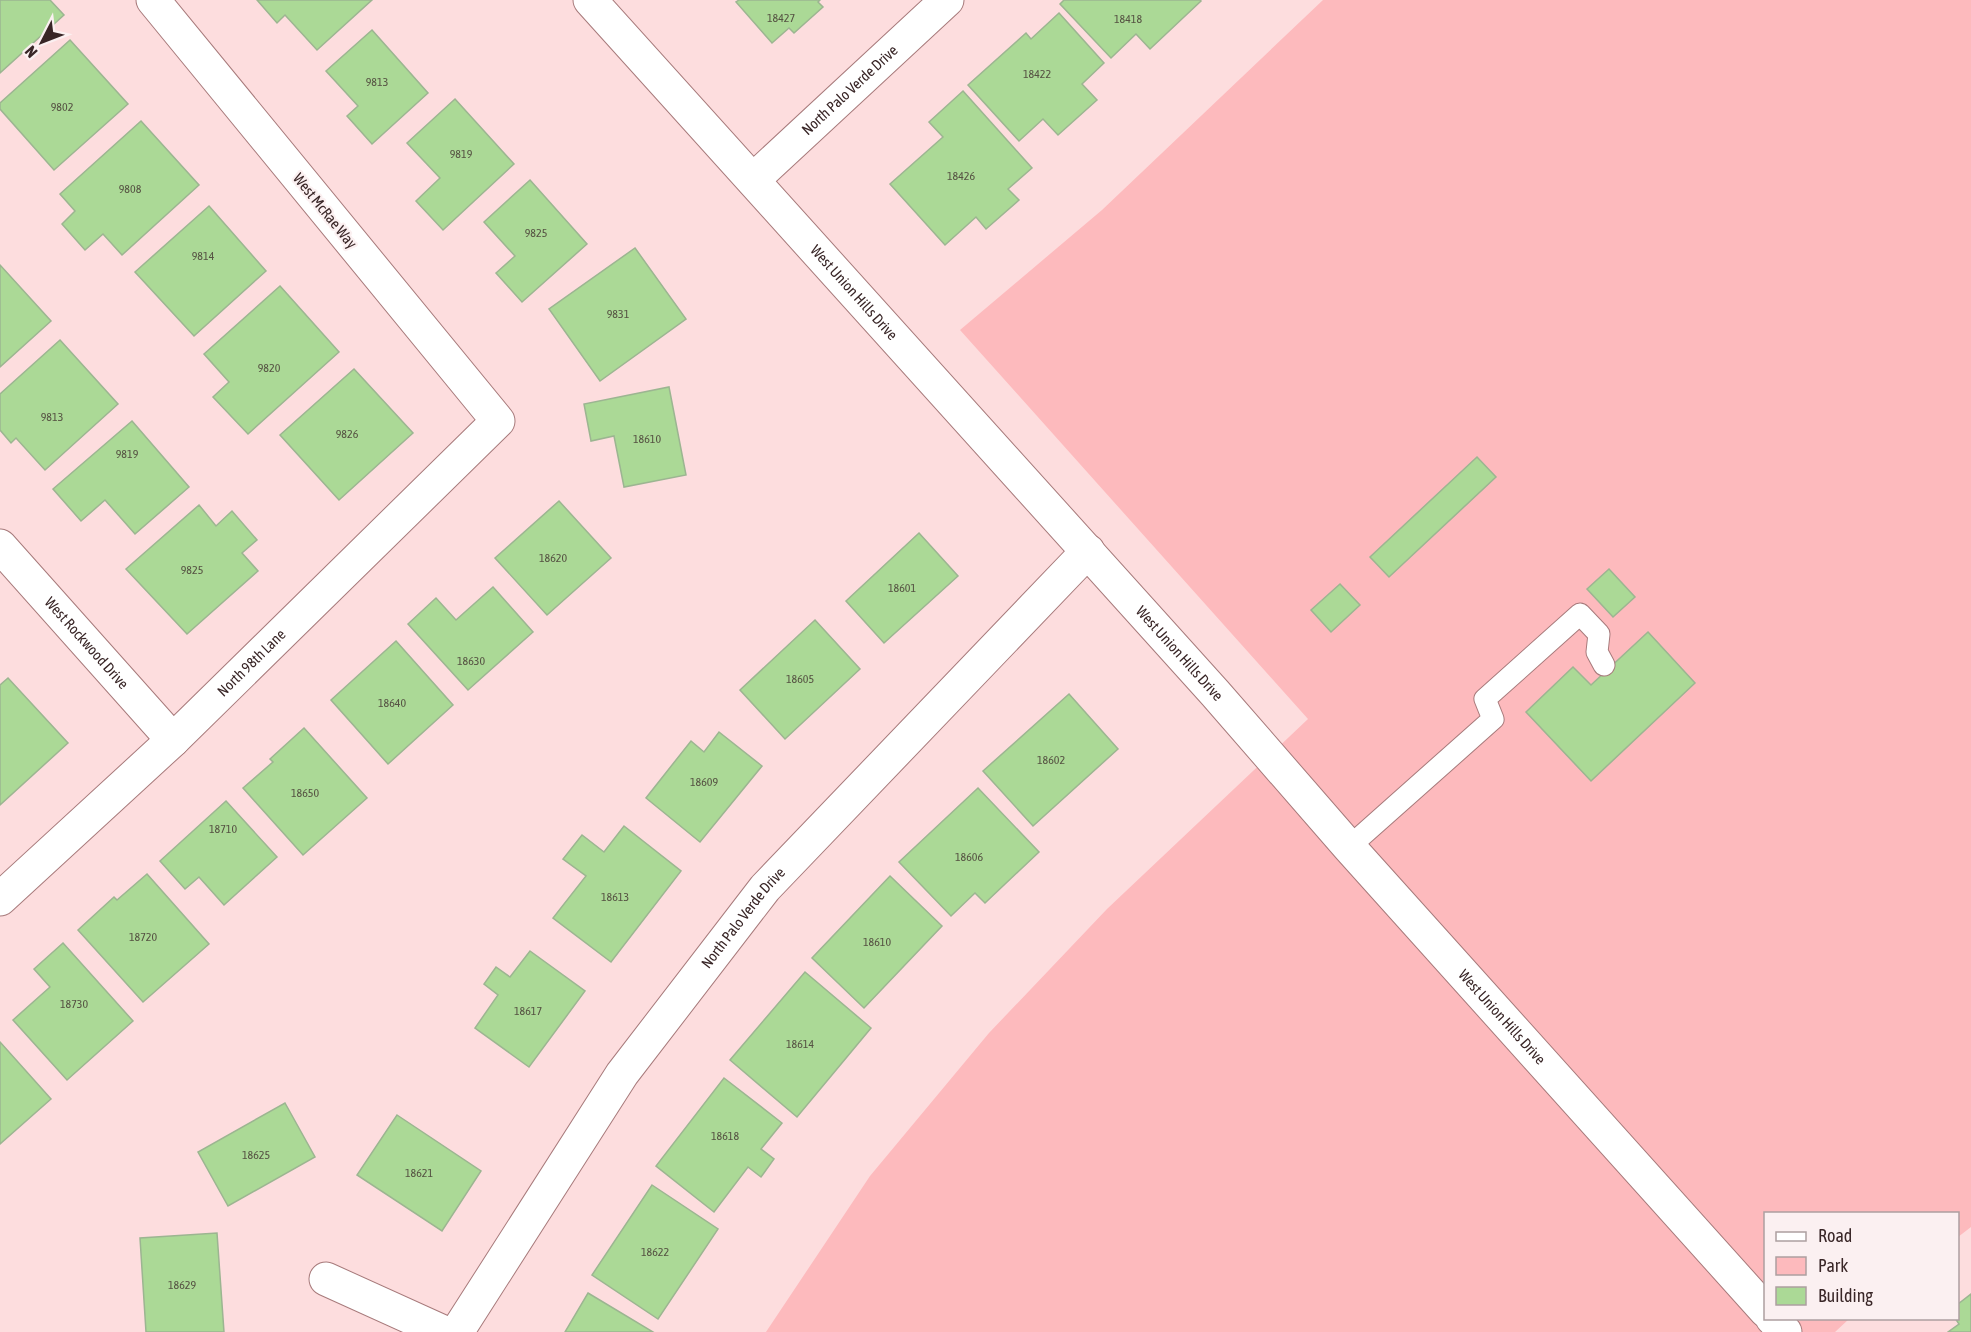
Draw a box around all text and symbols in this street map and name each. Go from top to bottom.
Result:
house number: 18427 [767,11,795,25]
north arrow [12,12,72,72]
house number: 18418 [1114,12,1142,26]
street label: North Palo Verde Drive [798,41,901,138]
text: N [21,43,41,62]
house number: 18422 [1023,67,1051,81]
house number: 9813 [366,75,388,89]
house number: 9802 [51,100,73,114]
house number: 9819 [450,147,473,161]
house number: 18426 [947,169,975,183]
street label: West McRae Way [290,170,361,252]
house number: 9808 [119,182,142,196]
house number: 9825 [525,226,547,240]
street label: West Union Hills Drive [807,241,901,343]
house number: 9814 [192,249,215,263]
house number: 9831 [607,307,630,321]
house number: 9820 [258,361,281,375]
house number: 9813 [41,410,63,424]
house number: 9826 [336,427,359,441]
house number: 18610 [633,432,661,446]
house number: 9819 [116,447,139,461]
house number: 18620 [539,551,567,565]
house number: 9825 [181,563,203,577]
house number: 18601 [888,581,916,595]
street label: West Rockwood Drive [42,593,132,692]
street label: West Union Hills Drive [1133,602,1227,704]
street label: North 98th Lane [214,625,289,700]
house number: 18630 [457,654,485,668]
house number: 18605 [786,672,814,686]
house number: 18640 [378,696,406,710]
house number: 18602 [1037,753,1065,767]
house number: 18609 [690,775,718,789]
house number: 18650 [291,786,319,800]
house number: 18710 [209,822,237,836]
house number: 18606 [955,850,983,864]
street label: North Palo Verde Drive [698,863,788,971]
house number: 18613 [601,890,629,904]
house number: 18720 [129,930,157,944]
house number: 18610 [863,935,891,949]
street label: West Union Hills Drive [1455,966,1549,1068]
house number: 18730 [60,997,88,1011]
house number: 18617 [514,1004,542,1018]
house number: 18614 [786,1037,814,1051]
house number: 18618 [711,1129,739,1143]
house number: 18625 [242,1148,270,1162]
house number: 18621 [405,1166,433,1180]
legend [1764,1212,1959,1320]
text: Road [1818,1225,1852,1246]
house number: 18622 [641,1245,669,1259]
text: Park [1818,1255,1848,1276]
house number: 18629 [168,1278,196,1292]
text: Building [1818,1285,1873,1306]

